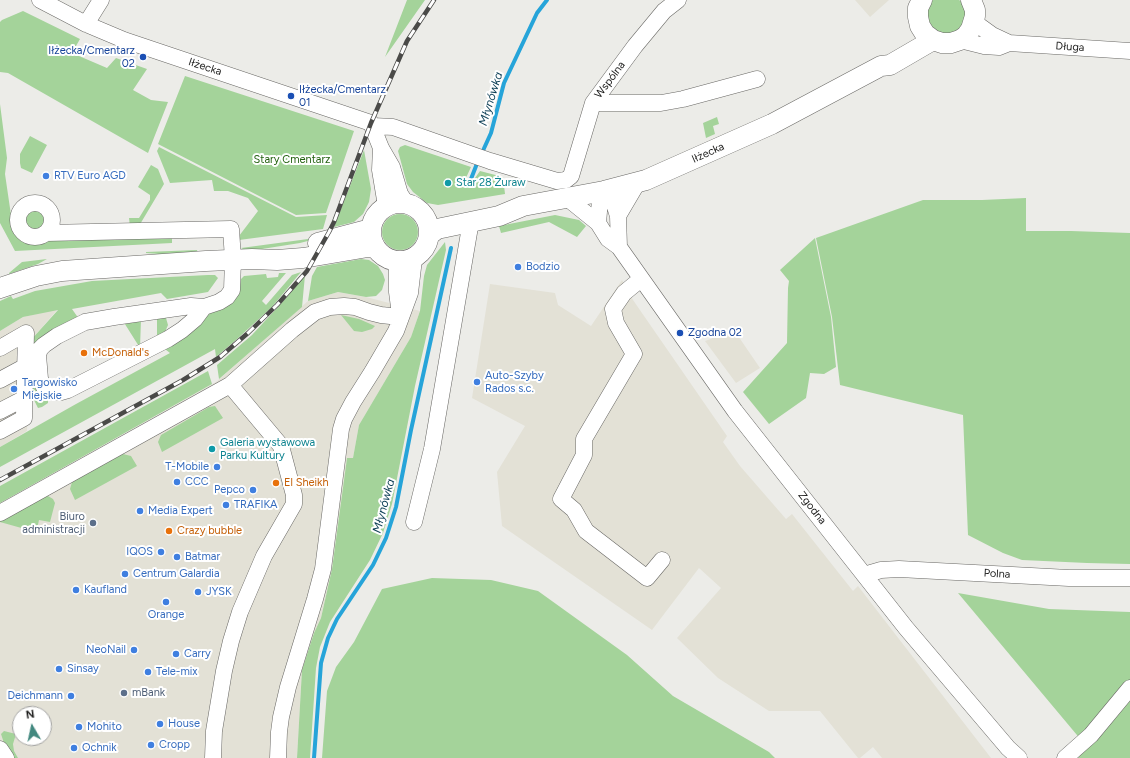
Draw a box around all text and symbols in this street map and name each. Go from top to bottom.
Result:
street label: Długa [1055,39,1085,55]
place label: Iłżecka/Cmentarz 02 [48,44,135,70]
marker: Iłżecka/Cmentarz 02 [138,52,148,62]
street label: Iłżecka [187,55,223,79]
street label: Wspólna [592,59,628,101]
water label: Młynówka [476,70,506,128]
place label: Iłżecka/Cmentarz 01 [299,83,386,109]
marker: Iłżecka/Cmentarz 01 [286,91,296,101]
street label: Iłżecka [690,140,726,166]
park label: Stary Cmentarz [253,153,331,167]
place label: RTV Euro AGD [54,169,126,183]
marker: RTV Euro AGD [41,171,51,181]
place label: Star 28 Żuraw [456,176,526,190]
marker: Star 28 Żuraw [443,178,453,188]
place label: Bodzio [526,260,560,274]
marker: Bodzio [513,262,523,272]
place label: Zgodna 02 [688,326,742,340]
marker: Zgodna 02 [675,328,685,338]
place label: McDonald's [92,346,149,360]
marker: McDonald's [79,348,89,358]
place label: Auto-Szyby Rados s.c. [485,369,544,395]
place label: Targowisko Miejskie [22,376,77,402]
marker: Auto-Szyby Rados s.c. [472,377,482,387]
marker: Targowisko Miejskie [9,384,19,394]
place label: Galeria wystawowa Parku Kultury [220,436,315,462]
marker: Galeria wystawowa Parku Kultury [207,444,217,454]
place label: T-Mobile [165,460,209,474]
marker: T-Mobile [212,462,222,472]
place label: CCC [185,475,209,489]
place label: El Sheikh [284,476,329,490]
marker: CCC [172,477,182,487]
water label: Młynówka [370,477,398,535]
marker: El Sheikh [271,478,281,488]
place label: Pepco [214,483,245,497]
marker: Pepco [248,485,258,495]
street label: Zgodna [795,489,829,527]
place label: TRAFIKA [234,498,278,512]
marker: TRAFIKA [221,500,231,510]
place label: Media Expert [148,504,213,518]
marker: Media Expert [135,506,145,516]
place label: Biuro administracji [22,510,85,536]
marker: Biuro administracji [88,518,98,528]
place label: Crazy bubble [177,524,242,538]
marker: Crazy bubble [164,526,174,536]
place label: IQOS [126,545,153,559]
marker: IQOS [156,547,166,557]
place label: Batmar [185,550,220,564]
marker: Batmar [172,552,182,562]
place label: Centrum Galardia [133,567,219,581]
street label: Polna [983,567,1011,581]
marker: Centrum Galardia [120,569,130,579]
place label: Kaufland [84,583,127,597]
marker: Kaufland [71,585,81,595]
place label: JYSK [206,585,232,599]
marker: JYSK [193,587,203,597]
marker: Orange [161,597,171,607]
place label: Orange [148,608,184,622]
place label: NeoNail [86,643,126,657]
marker: NeoNail [129,645,139,655]
place label: Carry [184,647,211,661]
marker: Carry [171,649,181,659]
place label: Sinsay [67,662,99,676]
marker: Sinsay [54,664,64,674]
place label: Tele-mix [156,665,198,679]
marker: Tele-mix [143,667,153,677]
place label: mBank [132,686,165,700]
marker: mBank [119,688,129,698]
place label: Deichmann [8,689,63,703]
marker: Deichmann [66,691,76,701]
north arrow [12,706,52,746]
text: N [25,708,35,722]
place label: House [168,717,200,731]
marker: House [155,719,165,729]
place label: Mohito [87,720,122,734]
marker: Mohito [74,722,84,732]
place label: Cropp [159,738,190,752]
marker: Cropp [146,740,156,750]
place label: Ochnik [82,741,117,755]
marker: Ochnik [69,743,79,753]

